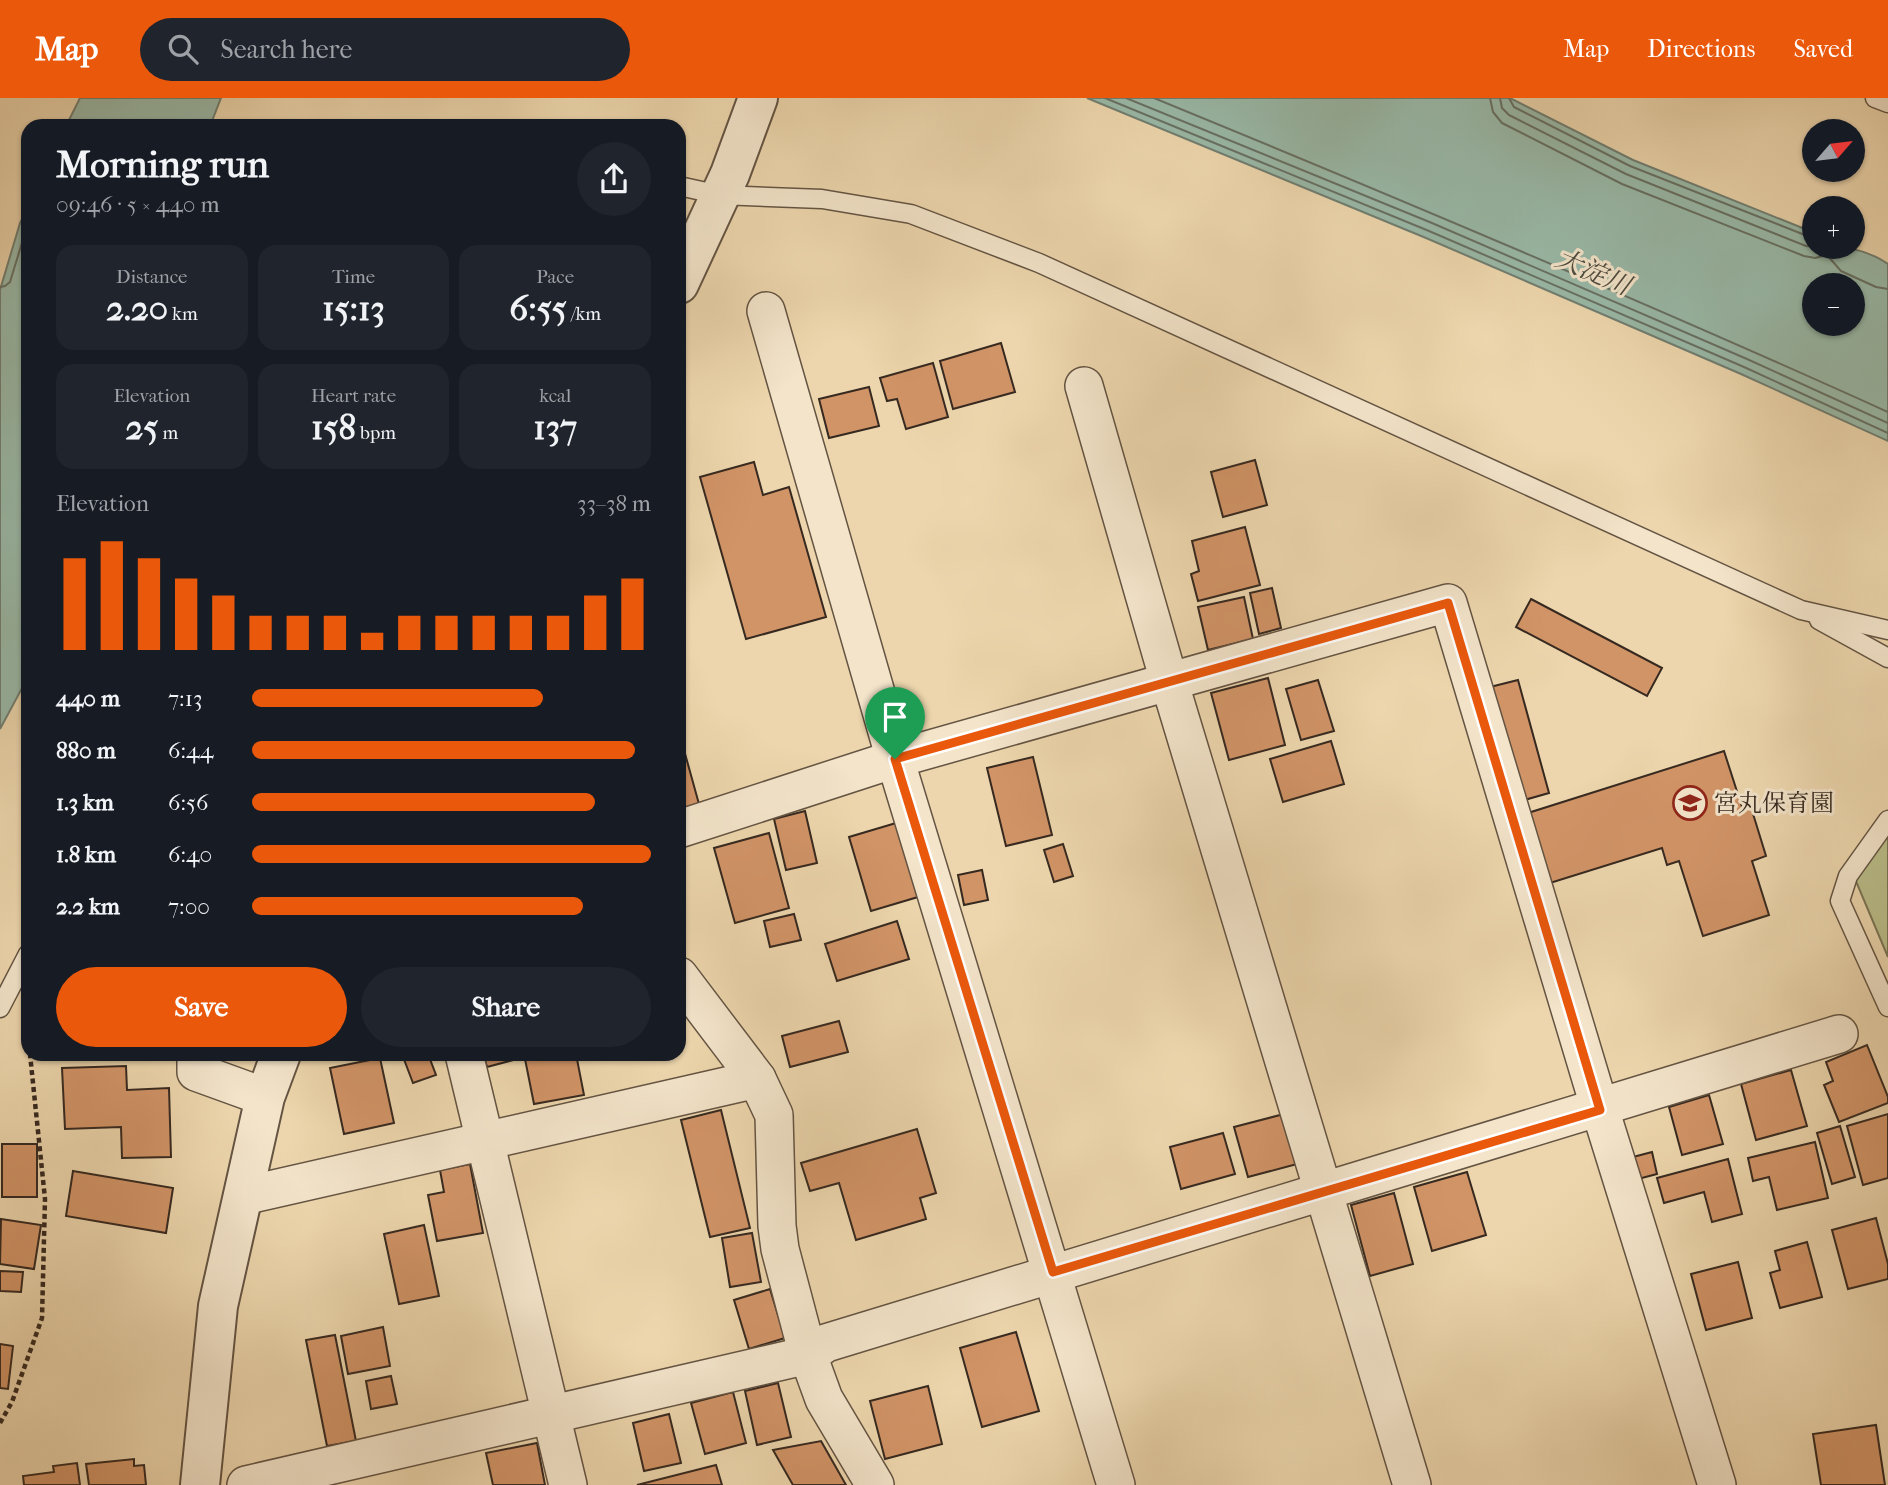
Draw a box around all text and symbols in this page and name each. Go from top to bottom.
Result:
search box [140,18,630,81]
text: Map [35,30,98,69]
icon: search [164,30,202,68]
text: Search here [220,34,352,65]
text: Map [1563,35,1609,63]
text: Directions [1647,35,1755,63]
text: Saved [1793,35,1853,63]
north arrow [1802,119,1866,182]
map controls [1802,119,1865,336]
text: Morning run [56,142,269,187]
button: share [577,142,651,216]
text: 09:46 · 5 × 440 m [56,191,220,218]
button: + [1802,196,1865,259]
water label: 大淀川 [1551,242,1638,303]
text: Distance [116,266,188,288]
text: Time [332,266,375,288]
text: Pace [536,266,574,288]
button: − [1802,273,1865,336]
text: 2.20 [106,288,168,329]
text: 15:13 [322,288,385,329]
text: 6:55 [509,288,567,329]
text: km [168,303,198,325]
text: /km [567,303,601,325]
text: Elevation [113,385,190,407]
text: Heart rate [311,385,396,407]
text: kcal [539,385,571,407]
text: 25 [125,407,158,448]
text: 158 [311,407,356,448]
text: 137 [533,407,577,448]
text: m [158,422,178,444]
text: bpm [356,422,396,444]
text: Elevation [56,490,149,517]
text: 33–38 m [577,490,651,517]
text: 440 m [56,685,120,712]
text: 7:13 [168,685,202,712]
pin [865,687,925,759]
icon: arrive [876,698,914,736]
text: 880 m [56,737,116,764]
text: 6:44 [168,737,213,764]
school or university icon: 宮丸保育園 [1671,784,1709,822]
text: 1.3 km [56,789,114,816]
text: 6:56 [168,789,208,816]
place label: 宮丸保育園 [1714,789,1834,817]
text: 1.8 km [56,841,116,868]
text: 6:40 [168,841,212,868]
text: 2.2 km [56,893,120,920]
text: 7:00 [168,893,210,920]
button: Save [56,967,347,1047]
button: Share [361,967,651,1047]

